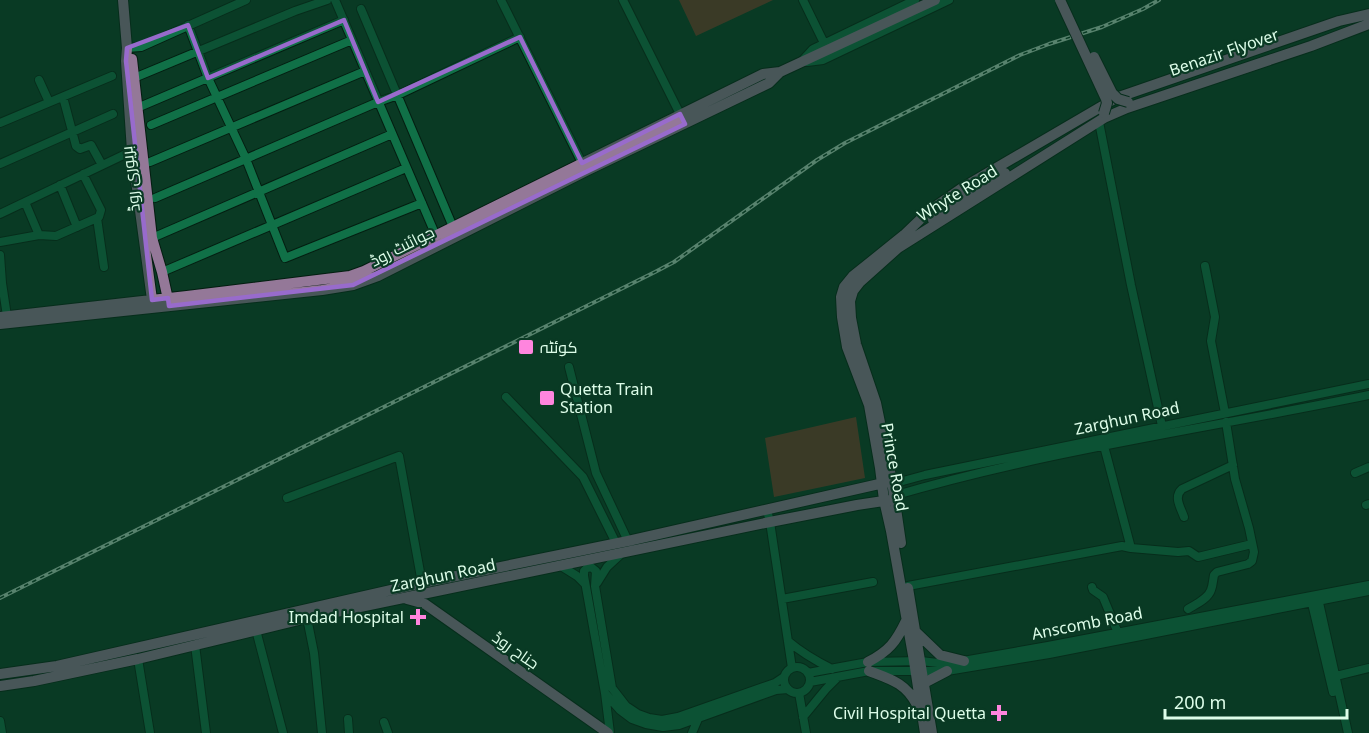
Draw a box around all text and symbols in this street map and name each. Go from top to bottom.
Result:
street label: Benazir Flyover [1166,23,1282,81]
street label: بریوری روڈ [115,145,145,213]
street label: Whyte Road [913,160,1001,226]
street label: جوائنٹ روڈ [366,220,438,272]
place label: کوئٹہ [540,336,577,358]
marker: کوئٹہ [517,338,535,356]
place label: Quetta Train Station [560,378,653,418]
marker: Quetta Train Station [538,389,556,407]
street label: Zarghun Road [1073,396,1181,440]
street label: Prince Road [876,421,914,513]
street label: Zarghun Road [389,553,497,597]
street label: Anscomb Road [1030,601,1144,645]
place label: Imdad Hospital [289,606,404,628]
marker: Imdad Hospital [409,608,427,626]
street label: جناح روڈ [488,626,544,675]
scale bar [1165,682,1346,720]
text: 200 m [1174,690,1226,714]
place label: Civil Hospital Quetta [833,702,986,724]
marker: Civil Hospital Quetta [990,704,1008,722]

